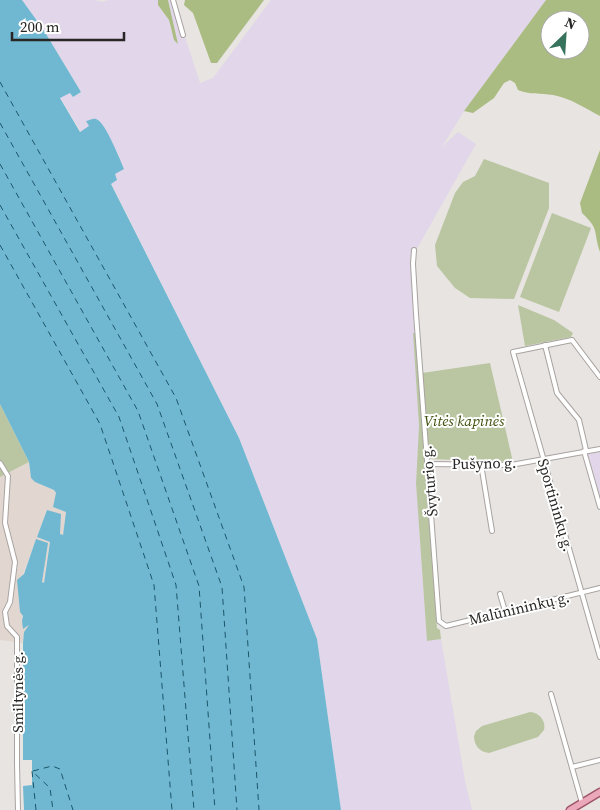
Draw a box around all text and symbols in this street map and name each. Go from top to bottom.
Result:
scale bar [12,10,125,42]
north arrow [540,10,590,60]
text: N [562,12,579,34]
text: 200 m [20,16,60,37]
park label: Vitės kapinės [424,410,505,431]
street label: Švyturio g. [415,445,443,517]
street label: Pušyno g. [451,452,517,474]
street label: Sportininkų g. [533,456,579,554]
street label: Malūnininkų g. [467,586,571,630]
street label: Smiltynės g. [7,651,28,733]

